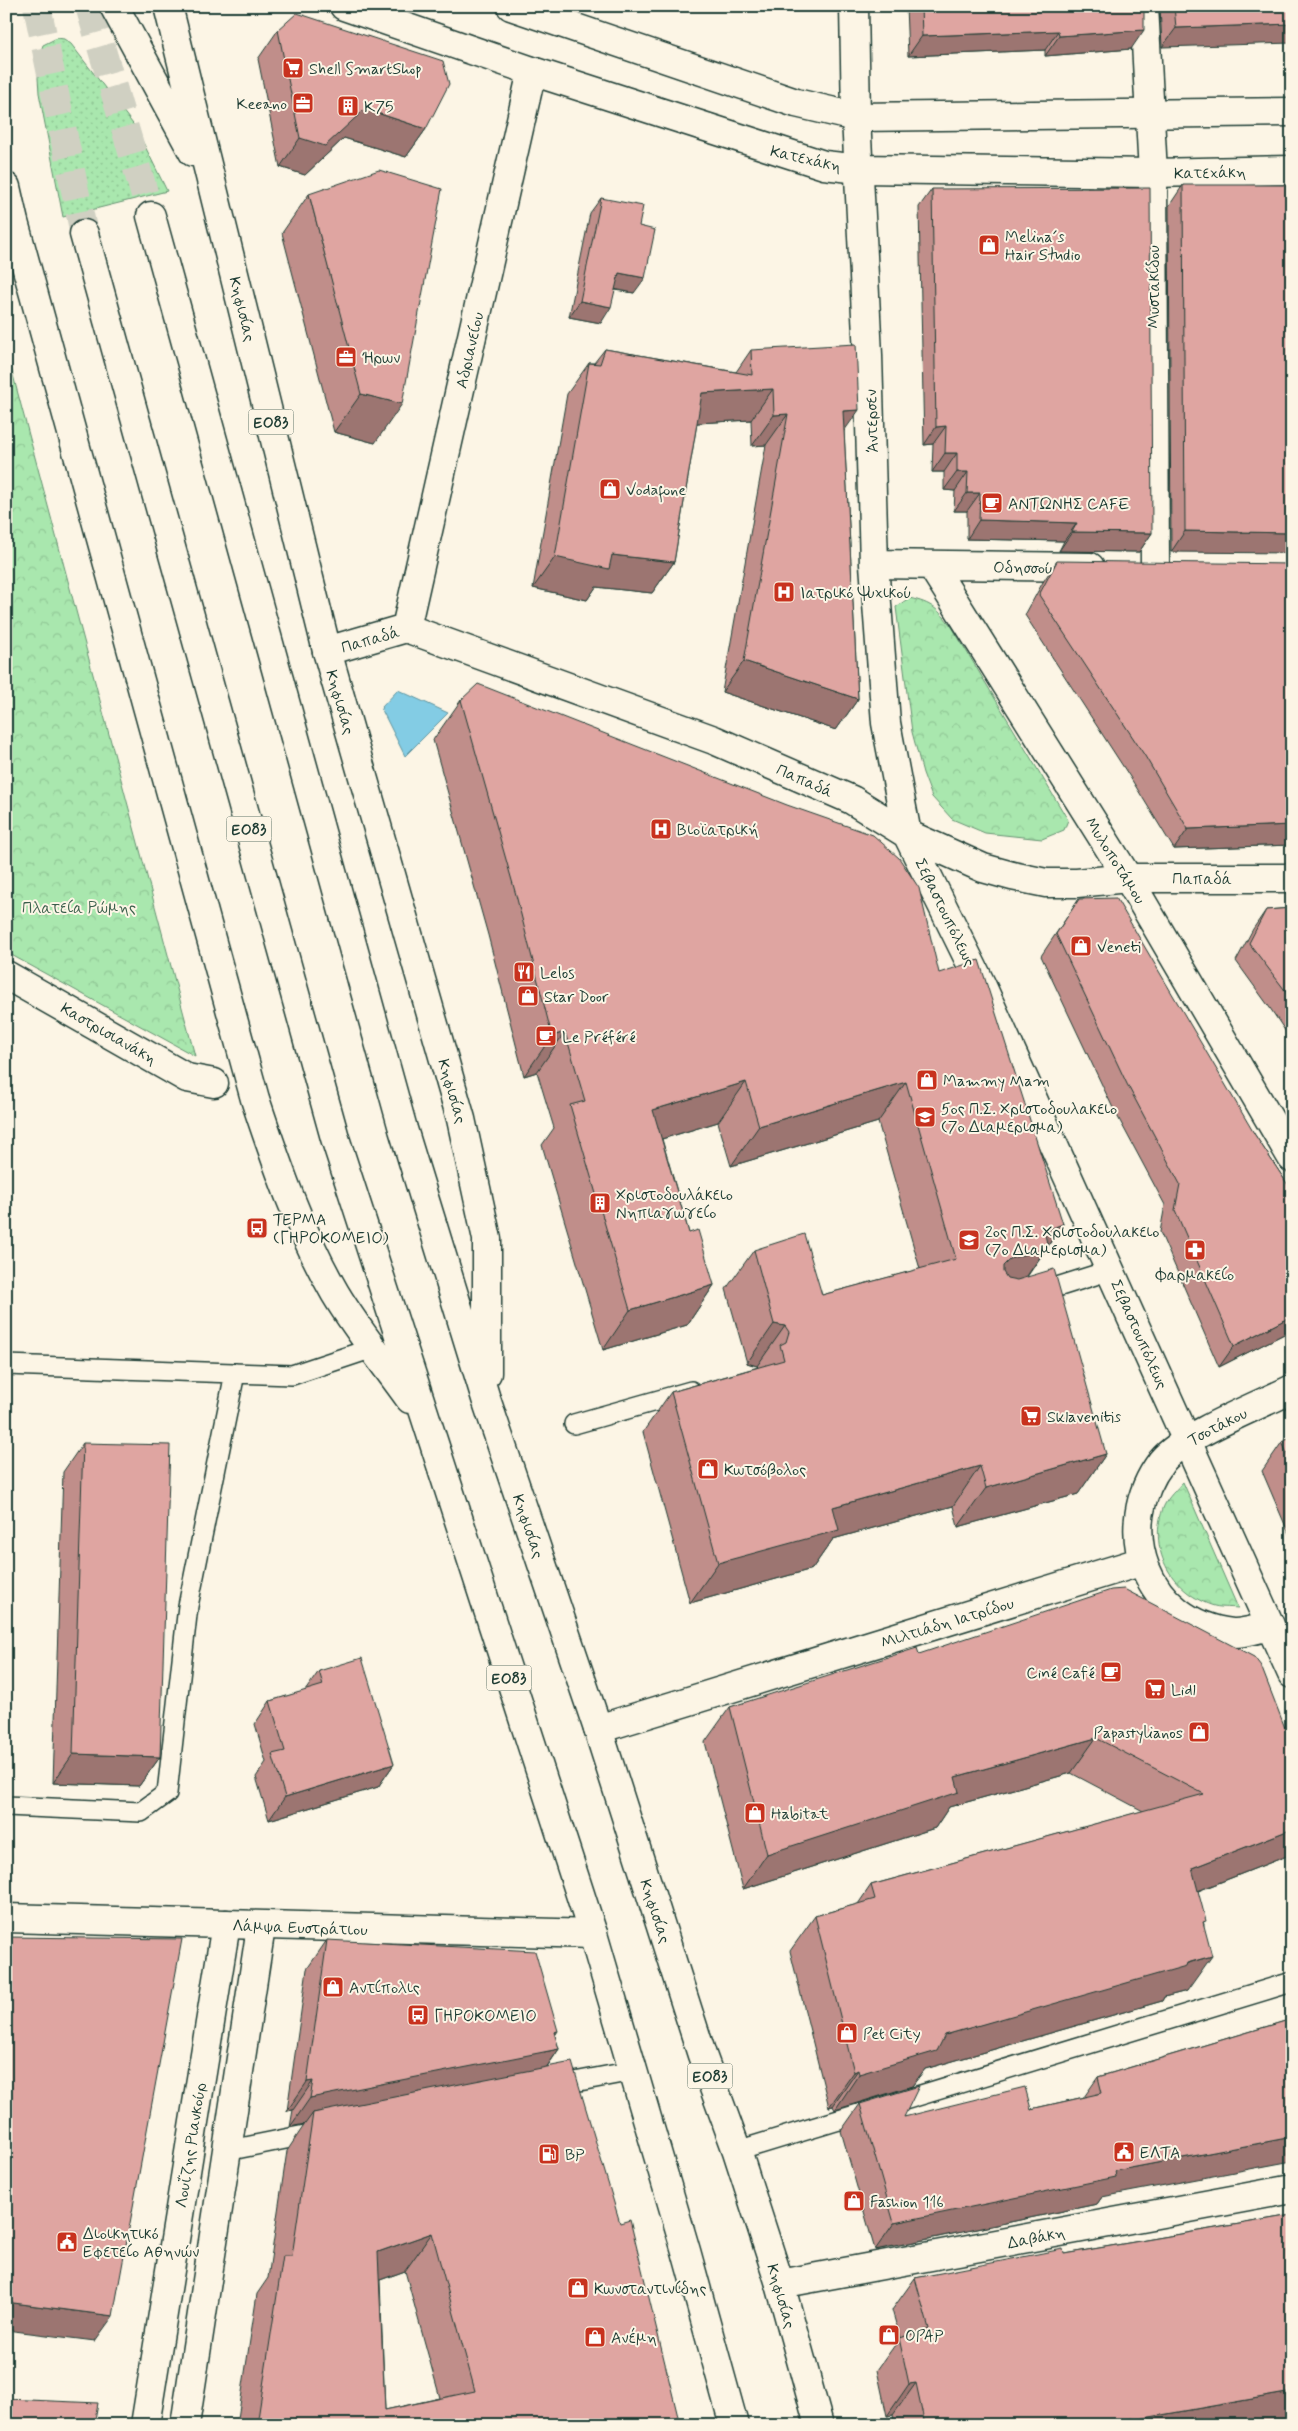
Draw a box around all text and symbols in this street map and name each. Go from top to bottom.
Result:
supermarket icon: Shell SmartShop [281,56,305,80]
place label: Shell SmartShop [309,59,422,80]
office icon: Keeano [291,91,315,115]
place label: Keeano [236,94,287,115]
building icon: K75 [336,94,360,118]
place label: K75 [364,97,394,118]
street label: Κατεχάκη [768,141,843,178]
street label: Κατεχάκη [1174,162,1246,185]
place label: Melina´s Hair Studio [1005,227,1081,266]
shop icon: Melina´s Hair Studio [977,233,1001,257]
street label: Μυστακίδου [1144,245,1165,329]
street label: Κηφισίας [223,275,260,344]
street label: Αδριανείου [451,310,489,391]
office icon: Ήρων [334,345,358,369]
place label: Ήρων [362,348,400,369]
street label: Άντερσεν [861,389,884,453]
road number: ΕΟ83 [248,410,294,434]
shop icon: Vodafone [598,477,622,501]
place label: Vodafone [626,480,686,503]
cafe icon: ΑΝΤΩΝΗΣ CAFE [980,491,1004,515]
place label: ΑΝΤΩΝΗΣ CAFE [1008,494,1129,515]
street label: Οδησσού [993,557,1053,580]
hospital icon: Ιατρικό Ψυχικού [772,580,796,604]
place label: Ιατρικό Ψυχικού [800,583,912,604]
street label: Παπαδά [339,622,402,659]
street label: Κηφισίας [320,668,359,737]
street label: Παπαδά [773,760,836,803]
street label: Μυλοποτάμου [1080,813,1150,908]
road number: ΕΟ83 [226,816,272,842]
hospital icon: Βιοϊατρική [649,817,673,841]
place label: Βιοϊατρική [677,820,759,841]
street label: Σεβαστουπόλεως [909,855,980,970]
street label: Παπαδά [1172,869,1232,890]
park label: Πλατεία Ρώμης [22,898,136,919]
shop icon: Veneti [1069,934,1093,958]
place label: Veneti [1097,937,1141,958]
restaurant icon: Lelos [512,960,536,984]
place label: Lelos [540,963,574,984]
shop icon: Star Door [516,984,540,1008]
place label: Star Door [544,987,609,1008]
street label: Καστρισιανάκη [56,998,160,1070]
cafe icon: Le Préféré [534,1024,558,1048]
place label: Le Préféré [562,1027,636,1048]
street label: Κηφισίας [432,1057,471,1126]
shop icon: Mammy Mam [915,1068,939,1092]
place label: Mammy Mam [943,1071,1050,1092]
place label: 5ος Π.Σ. Χριστοδουλακειο (7ο Διαμερισμα) [941,1099,1117,1138]
school or university icon: 5ος Π.Σ. Χριστοδουλακειο (7ο Διαμερισμα) [913,1105,937,1129]
place label: Χριστοδουλάκειο Νηπιαγωγείο [616,1185,733,1224]
building icon: Χριστοδουλάκειο Νηπιαγωγείο [588,1191,612,1215]
place label: ΤΕΡΜΑ (ΓΗΡΟΚΟΜΕΙΟ) [273,1210,389,1249]
bus stop icon: ΤΕΡΜΑ (ΓΗΡΟΚΟΜΕΙΟ) [245,1216,269,1240]
place label: 2ος Π.Σ. Χριστοδουλακειο (7ο Διαμερισμα) [985,1222,1160,1261]
school or university icon: 2ος Π.Σ. Χριστοδουλακειο (7ο Διαμερισμα) [957,1228,981,1252]
pharmacy icon: Φαρμακείο [1183,1238,1207,1262]
place label: Φαρμακείο [1155,1265,1234,1286]
street label: Σεβαστουπόλεως [1105,1277,1172,1393]
street label: Τσοτάκου [1184,1403,1251,1451]
supermarket icon: Sklavenitis [1019,1404,1043,1428]
place label: Sklavenitis [1047,1407,1121,1428]
shop icon: Κωτσόβολος [696,1457,720,1481]
place label: Κωτσόβολος [724,1460,806,1481]
street label: Κηφισίας [507,1492,548,1561]
street label: Μιλτιάδη Ιατρίδου [878,1593,1017,1654]
cafe icon: Ciné Café [1099,1660,1123,1684]
place label: Ciné Café [1026,1663,1095,1684]
road number: ΕΟ83 [486,1666,532,1690]
supermarket icon: Lidl [1143,1677,1167,1701]
place label: Lidl [1171,1680,1196,1701]
shop icon: Papastylianos [1187,1720,1211,1744]
place label: Papastylianos [1094,1723,1183,1744]
shop icon: Habitat [743,1801,767,1825]
place label: Habitat [771,1804,829,1825]
street label: Κηφισίας [634,1877,675,1946]
street label: Λάμψα Ευστράτιου [232,1916,368,1941]
shop icon: Αντίπολις [321,1975,345,1999]
place label: Αντίπολις [349,1978,420,1999]
bus stop icon: ΓΗΡΟΚΟΜΕΙΟ [406,2003,430,2027]
place label: ΓΗΡΟΚΟΜΕΙΟ [434,2006,537,2027]
shop icon: Pet City [835,2021,859,2045]
place label: Pet City [863,2024,921,2045]
road number: ΕΟ83 [688,2064,732,2088]
street label: Λουΐζης Ριανκούρ [171,2081,212,2209]
public building icon: ΕΛΤΑ [1112,2140,1136,2164]
fuel station icon: BP [537,2142,561,2166]
place label: ΕΛΤΑ [1140,2143,1180,2164]
place label: BP [565,2145,584,2166]
shop icon: Fashion 116 [842,2189,866,2213]
place label: Fashion 116 [870,2192,944,2213]
street label: Δαβάκη [1006,2223,1067,2254]
place label: Διοικητικό Εφετείο Αθηνών [83,2224,199,2263]
public building icon: Διοικητικό Εφετείο Αθηνών [55,2230,79,2254]
street label: Κηφισίας [761,2262,800,2331]
shop icon: Κωνσταντινίδης [566,2276,590,2300]
place label: Κωνσταντινίδης [594,2279,706,2300]
shop icon: OPAP [877,2323,901,2347]
shop icon: Ανέμη [583,2325,607,2349]
place label: OPAP [905,2326,944,2347]
place label: Ανέμη [611,2327,657,2349]

